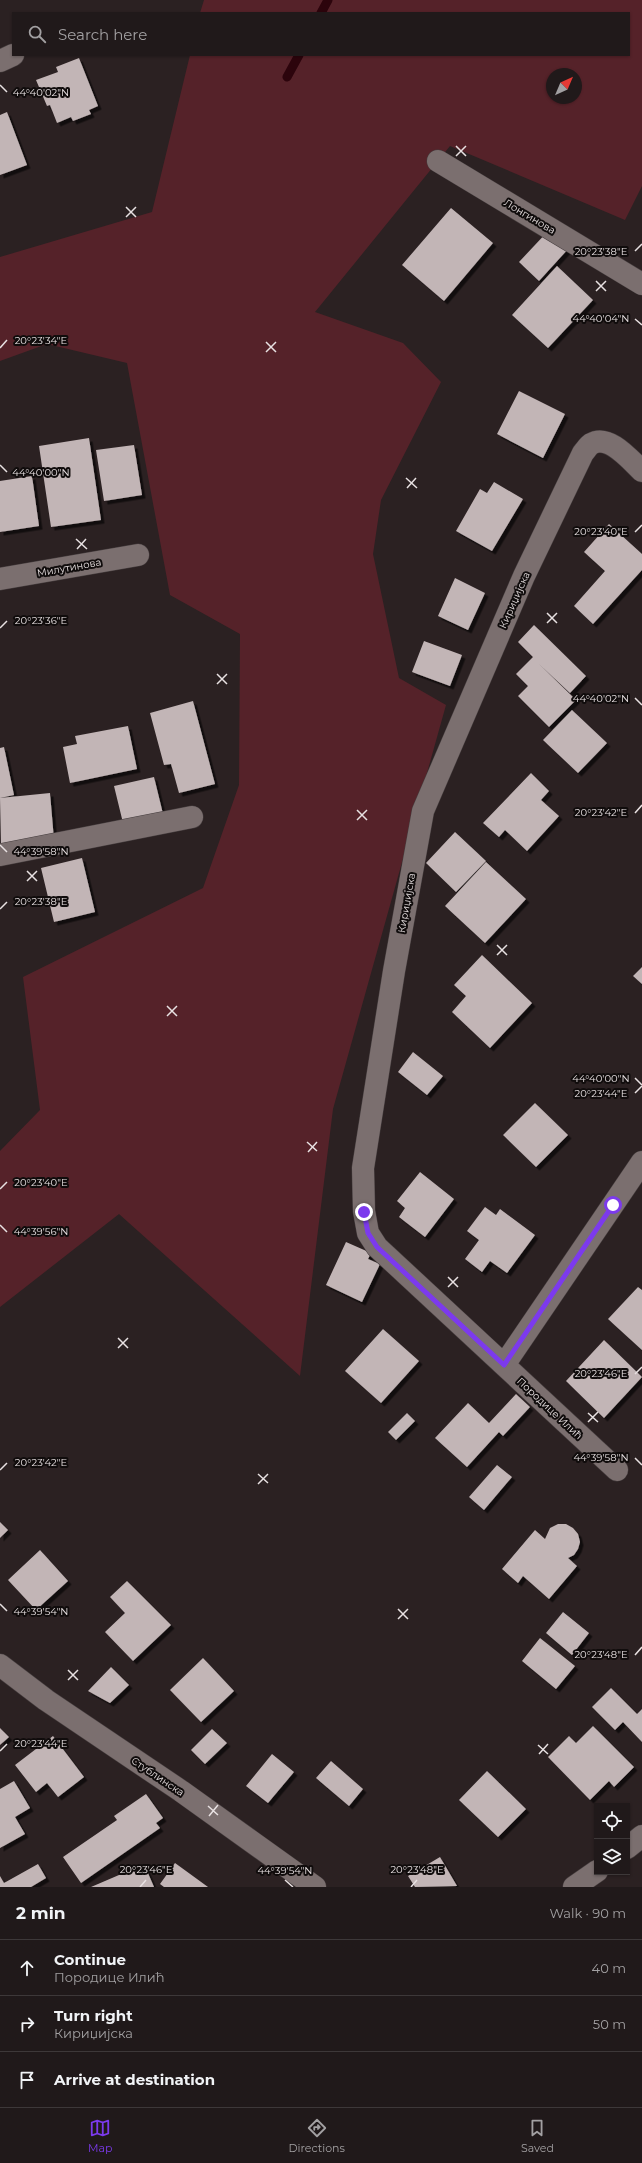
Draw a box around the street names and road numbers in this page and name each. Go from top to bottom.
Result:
street label: Лонгинова [502,196,558,237]
street label: Милутинова [36,555,102,580]
street label: Кириџијска [496,570,533,631]
street label: Кириџијска [395,872,418,934]
street label: Породице Илић [514,1375,585,1442]
street label: Стублинска [129,1754,187,1799]

